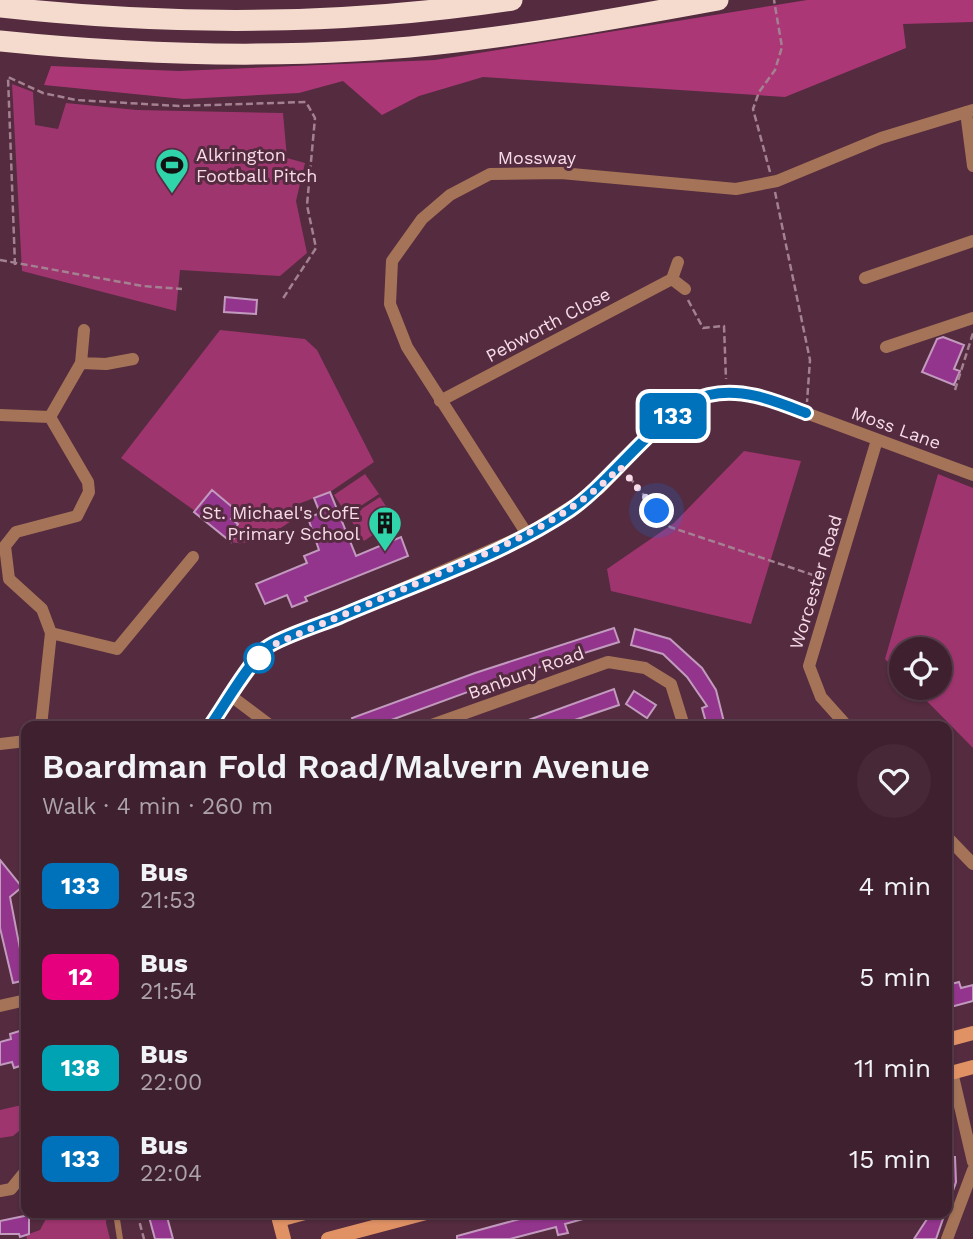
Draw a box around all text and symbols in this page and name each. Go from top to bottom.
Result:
place label: Alkrington Football Pitch [196,144,318,186]
sports icon: Alkrington Football Pitch [153,146,191,195]
street label: Mossway [498,147,577,168]
street label: Pebworth Close [482,283,614,366]
line badge: 133 [633,393,713,439]
text: 133 [654,402,692,430]
street label: Moss Lane [849,402,944,453]
your location [639,493,674,528]
place label: St. Michael's CofE Primary School [202,502,360,544]
building icon: St. Michael's CofE Primary School [366,504,404,553]
street label: Worcester Road [785,512,846,652]
map controls [889,637,952,700]
button: locate [889,637,952,700]
street label: Banbury Road [465,642,587,703]
unlabelled marker [244,643,274,673]
button: heart [857,744,931,818]
text: Boardman Fold Road/Malvern Avenue [42,747,650,786]
text: Walk · 4 min · 260 m [42,793,273,820]
text: Bus [140,857,188,887]
text: 4 min [858,871,931,901]
text: 133 [61,872,100,900]
text: 21:53 [140,887,196,914]
text: Bus [140,948,188,978]
text: 5 min [859,962,931,992]
text: 12 [68,963,93,991]
text: 21:54 [140,978,197,1005]
text: Bus [140,1039,188,1069]
text: 11 min [854,1053,931,1083]
text: 138 [61,1054,100,1082]
text: 22:00 [140,1069,202,1096]
text: Bus [140,1130,188,1160]
text: 15 min [849,1144,931,1174]
text: 133 [61,1145,100,1173]
text: 22:04 [140,1160,202,1187]

